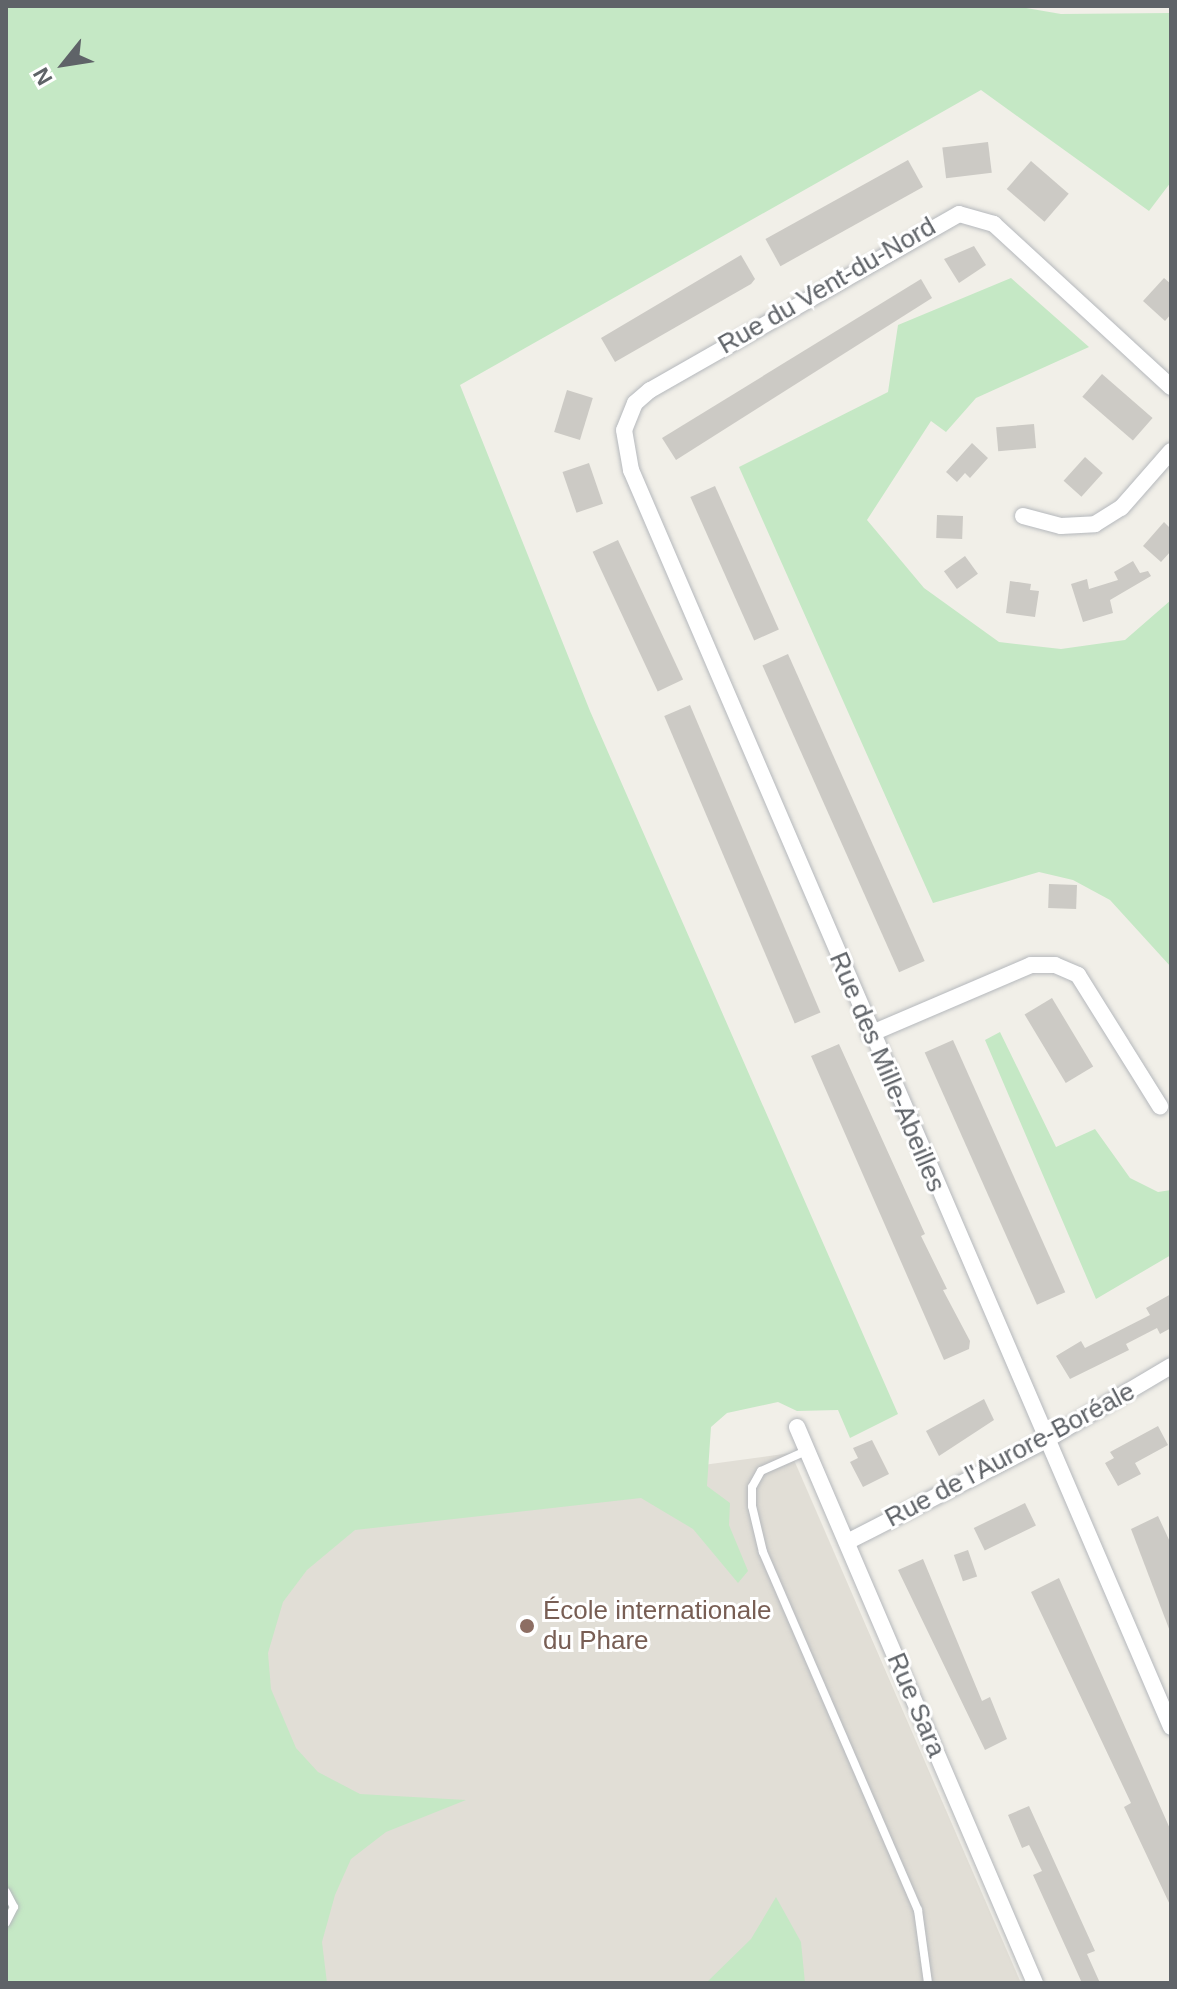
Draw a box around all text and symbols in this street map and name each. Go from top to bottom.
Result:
north arrow [24,24,104,104]
text: N [28,63,58,89]
street label: Rue du Vent-du-Nord [713,211,941,361]
street label: Rue des Mille-Abeilles [822,948,952,1196]
street label: Rue de l'Aurore-Boréale [880,1376,1140,1534]
place label: École internationale du Phare [543,1595,771,1656]
marker: École internationale du Phare [518,1617,536,1635]
street label: Rue Sara [880,1648,952,1762]

